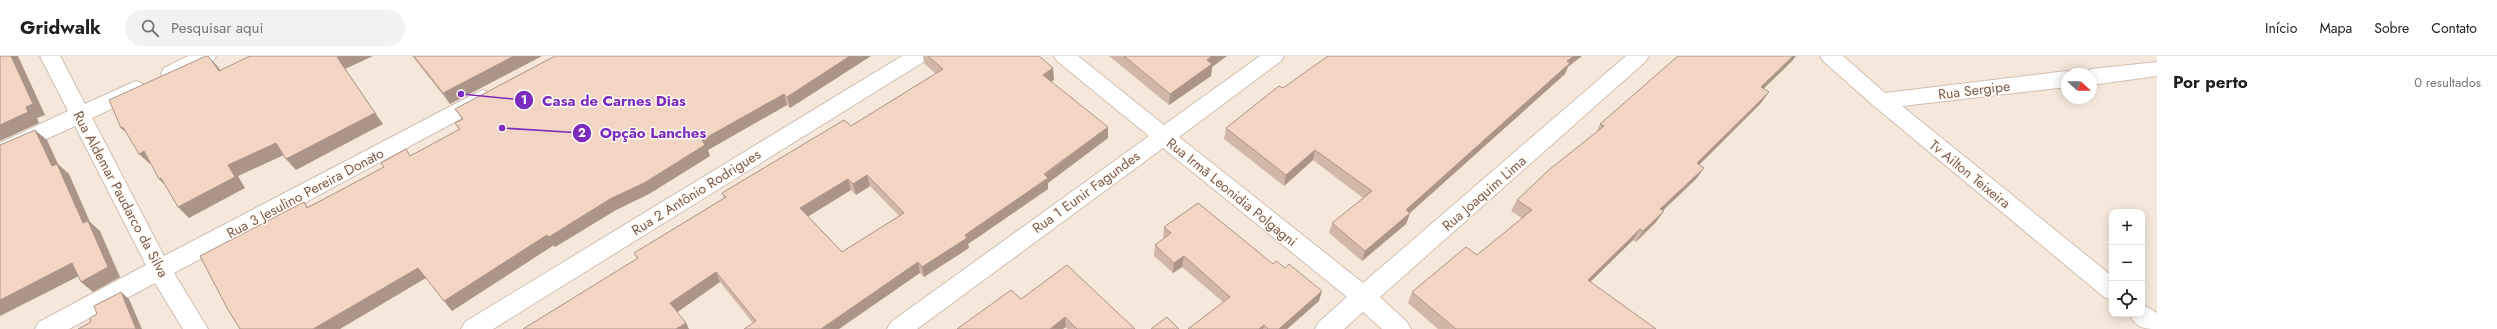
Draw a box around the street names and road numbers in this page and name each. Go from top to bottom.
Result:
street label: Rua Sergipe [1937,76,2011,104]
street label: Rua Aldemar Paudarco da Silva [69,107,173,281]
street label: Rua Irmã Leonidia Polgagni [1162,133,1302,251]
street label: Tv Ailton Teixeira [1925,135,2015,213]
street label: Rua 3 Jesulino Pereira Donato [223,143,387,243]
street label: Rua 2 Antônio Rodrigues [628,144,765,240]
street label: Rua 1 Eunir Fagundes [1028,146,1144,238]
street label: Rua Joaquim Lima [1438,151,1530,235]

